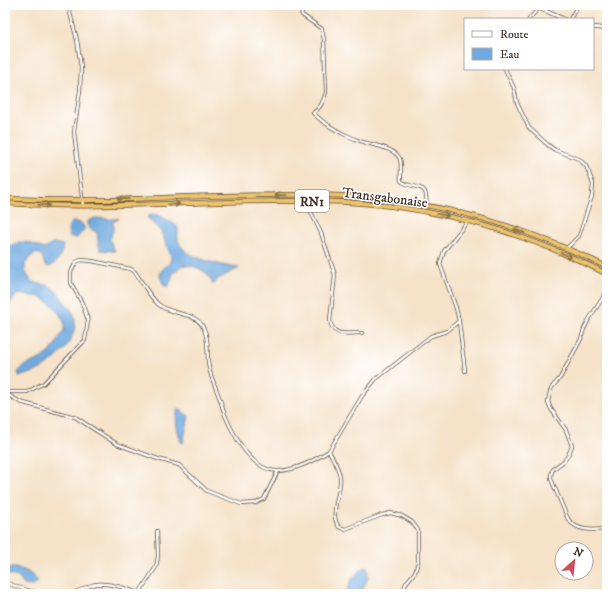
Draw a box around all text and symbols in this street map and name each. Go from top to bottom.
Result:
legend [464,18,594,70]
text: Route [500,27,528,42]
text: Eau [500,47,520,62]
street label: Transgabonaise [341,184,429,212]
road number: RN1 [295,190,329,212]
one-way arrow [275,191,288,199]
one-way arrow [117,195,130,203]
one-way arrow [167,200,180,207]
one-way arrow [37,201,50,209]
one-way arrow [436,211,449,219]
one-way arrow [514,226,526,234]
one-way arrow [560,252,572,259]
north arrow [554,541,594,581]
text: N [571,545,585,561]

